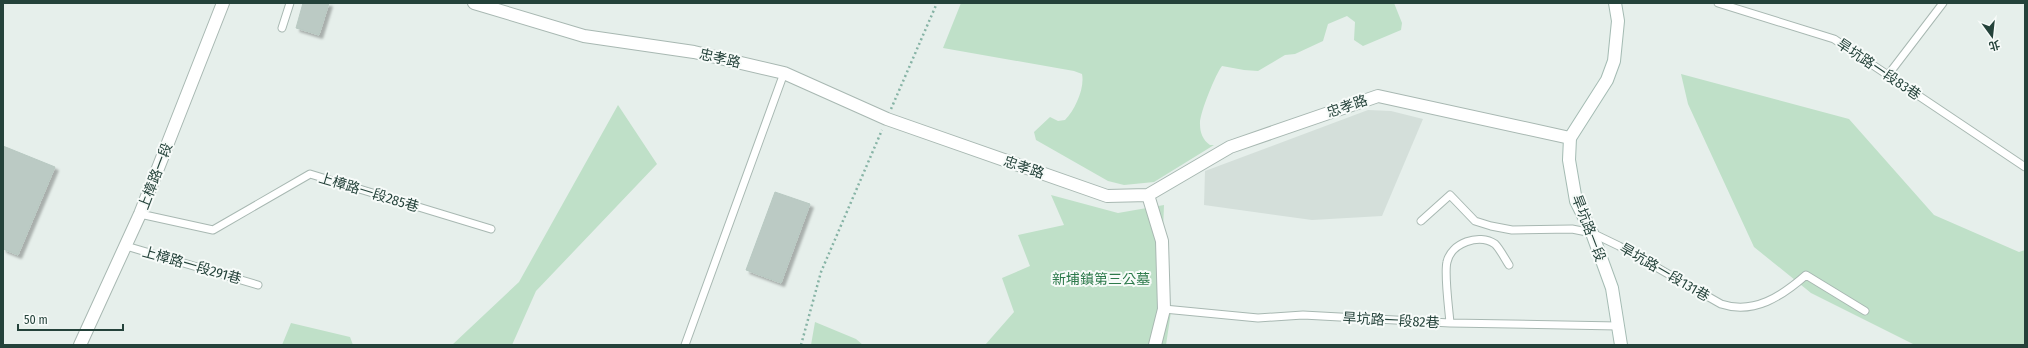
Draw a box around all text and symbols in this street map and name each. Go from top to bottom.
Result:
north arrow [1972,16,2012,56]
street label: 旱坑路一段83巷 [1834,35,1924,104]
text: 北 [1987,37,2001,53]
street label: 忠孝路 [698,45,742,71]
street label: 忠孝路 [1325,92,1370,121]
street label: 上樟路一段 [135,140,176,212]
street label: 忠孝路 [1001,153,1046,182]
street label: 上樟路一段285巷 [317,169,421,216]
street label: 旱坑路一段 [1568,192,1609,264]
street label: 旱坑路一段131巷 [1617,240,1713,305]
street label: 上樟路一段291巷 [140,243,243,288]
park label: 新埔鎮第三公墓 [1052,271,1150,288]
scale bar [18,306,123,332]
street label: 旱坑路一段82巷 [1342,309,1440,332]
text: 50 m [24,313,48,327]

